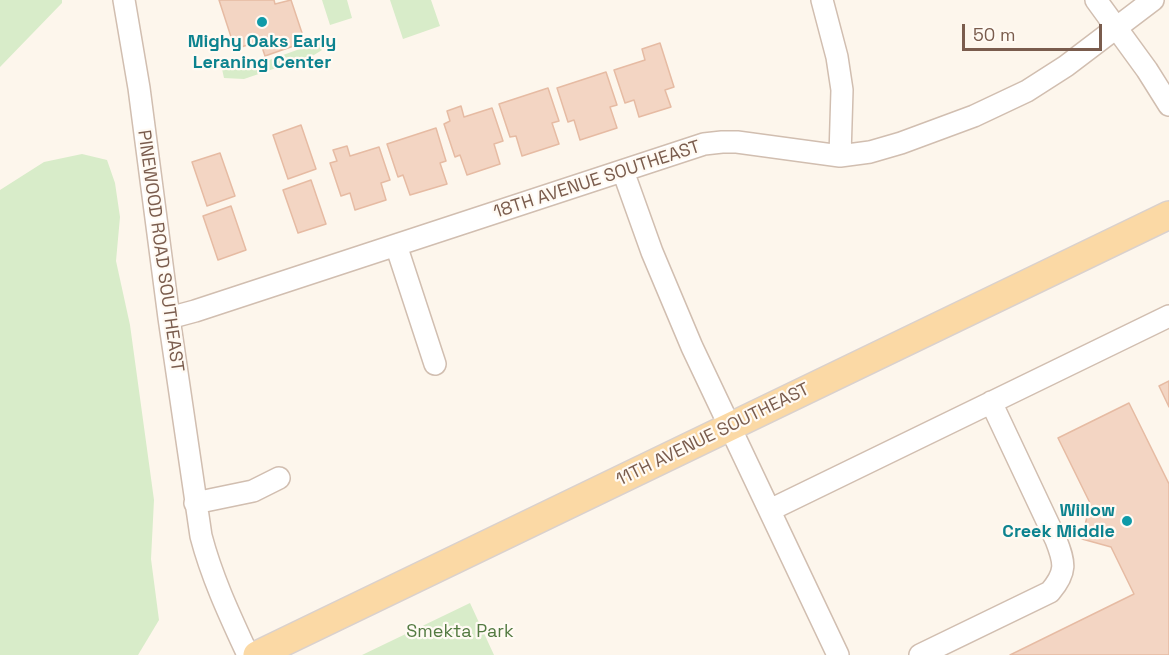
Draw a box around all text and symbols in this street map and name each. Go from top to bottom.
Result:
scale bar [965,12,1104,50]
marker: Mighy Oaks Early Leraning Center [255,15,269,29]
text: 50 m [973,23,1015,46]
place label: Mighy Oaks Early Leraning Center [188,31,336,74]
street label: PINEWOOD ROAD SOUTHEAST [132,129,188,373]
street label: 18TH AVENUE SOUTHEAST [491,136,703,224]
street label: 11TH AVENUE SOUTHEAST [613,379,813,491]
place label: Willow Creek Middle [1002,500,1115,542]
marker: Willow Creek Middle [1120,514,1134,528]
park label: Smekta Park [406,621,514,643]

